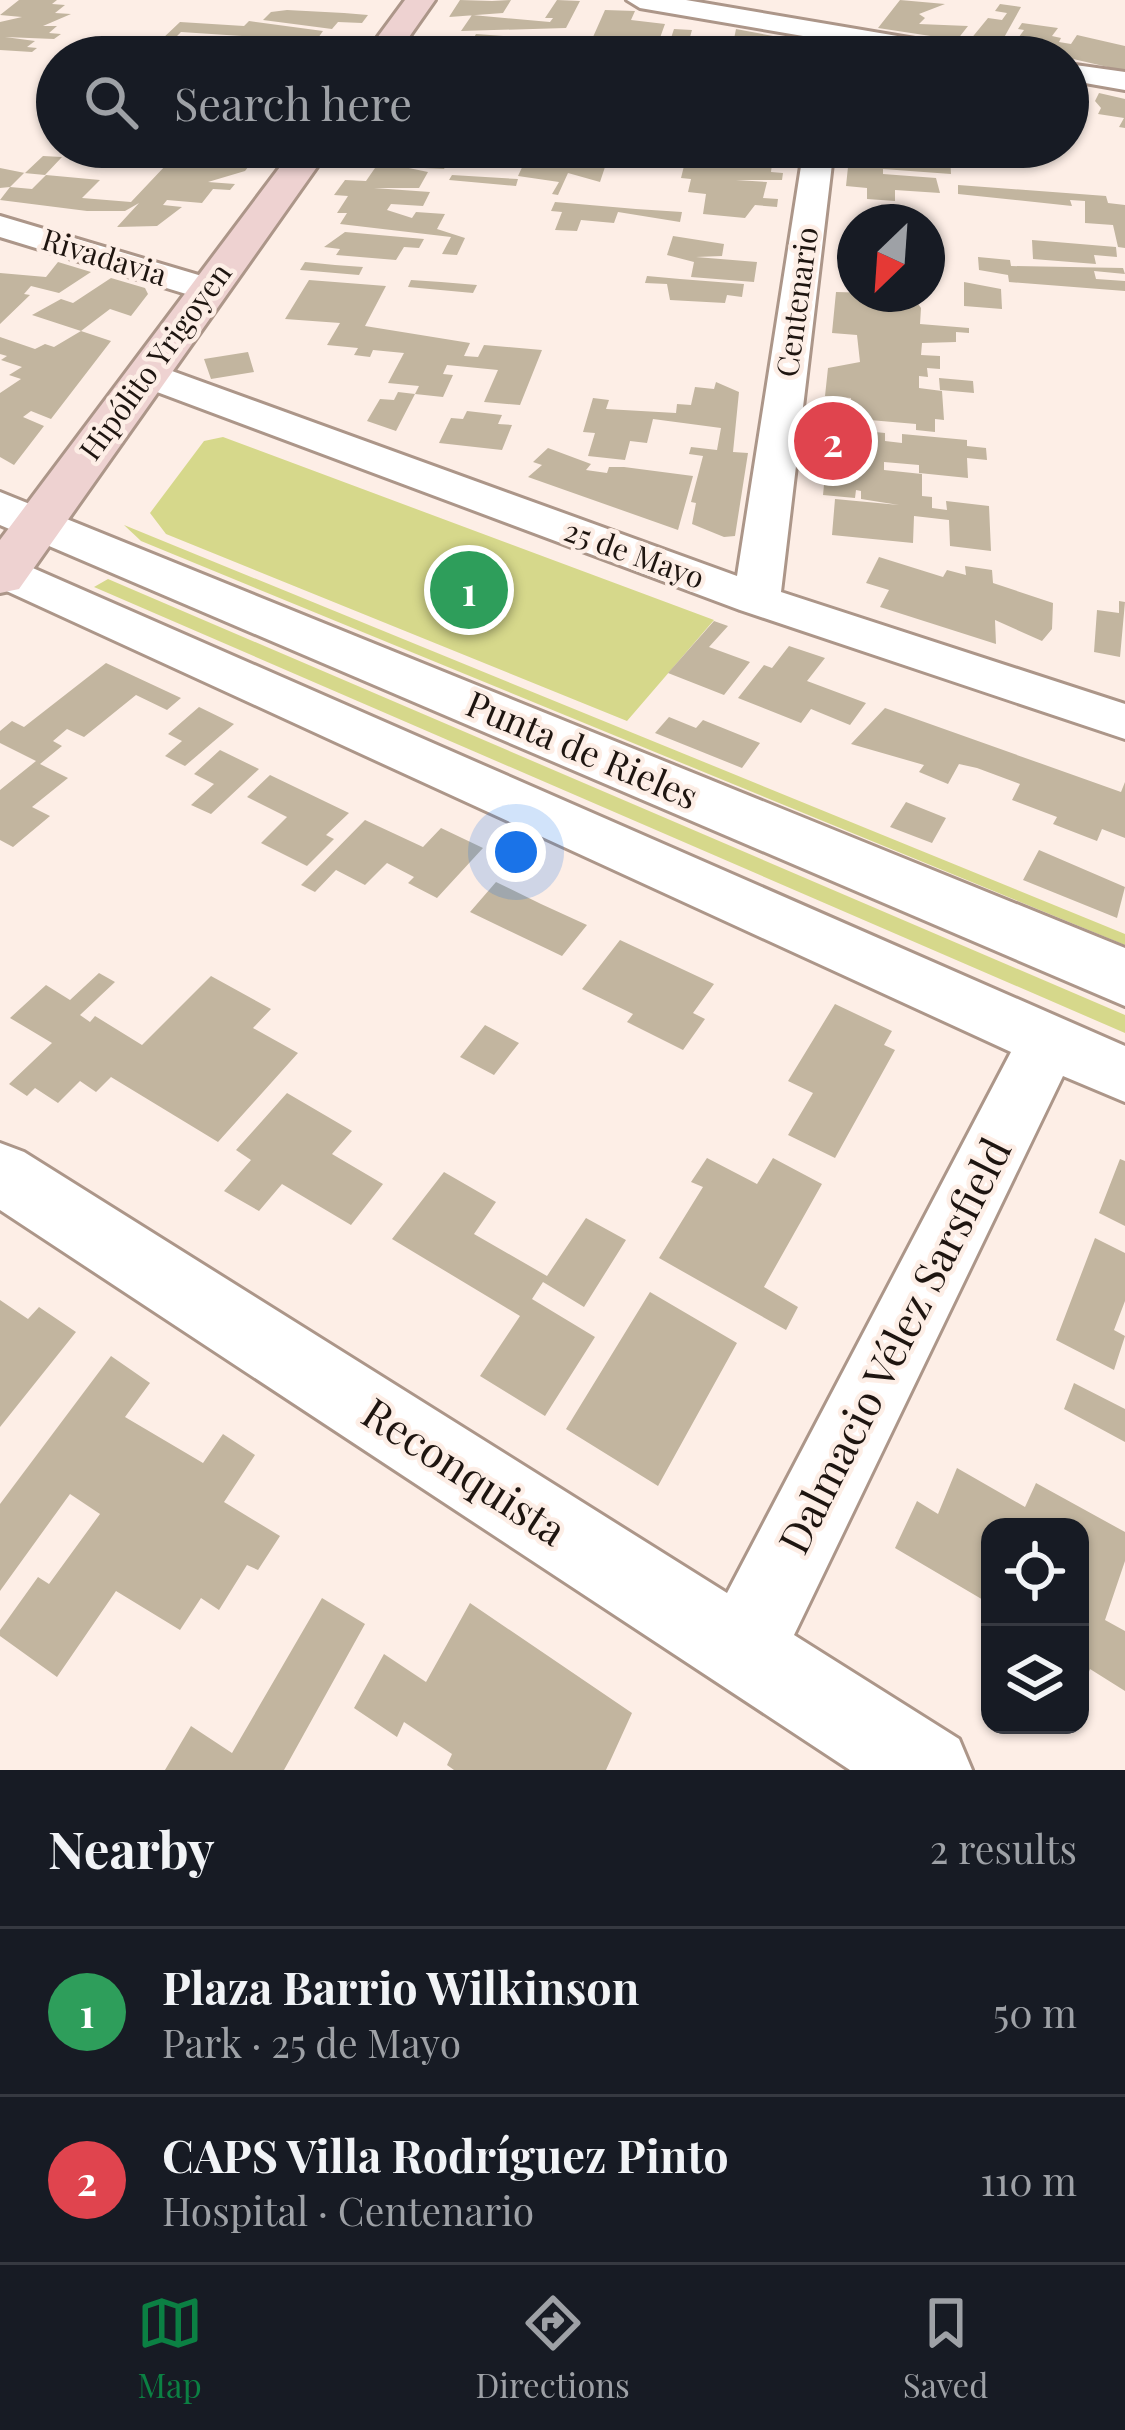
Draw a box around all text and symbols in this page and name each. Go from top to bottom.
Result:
search box [36,36,1089,168]
icon: search [78,69,144,135]
text: Search here [174,72,412,132]
north arrow [837,204,945,312]
street label: Rivadavia [37,218,172,294]
street label: Centenario [766,224,826,379]
street label: Hipólito Yrigoyen [69,254,240,467]
pin: 2 [794,396,872,486]
street label: 25 de Mayo [559,509,710,597]
pin: 1 [430,545,508,635]
street label: Punta de Rieles [460,678,706,819]
your location [486,822,546,882]
street label: Dalmacio Vélez Sarsfield [764,1128,1022,1562]
street label: Reconquista [353,1384,578,1557]
map controls [981,1518,1089,1734]
button: locate [981,1518,1089,1626]
button: layers [981,1626,1089,1734]
text: Nearby [48,1814,214,1882]
text: 2 results [930,1822,1077,1874]
text: Plaza Barrio Wilkinson [162,1956,639,2016]
text: 1 [80,1986,94,2038]
text: 50 m [993,1986,1077,2038]
text: Park · 25 de Mayo [162,2016,461,2068]
text: CAPS Villa Rodríguez Pinto [162,2124,729,2184]
text: 2 [77,2154,97,2206]
text: 110 m [980,2154,1077,2206]
text: Hospital · Centenario [162,2184,534,2236]
tab: Map [137,2290,203,2406]
tab: Directions [476,2290,630,2406]
tab: Saved [903,2290,989,2406]

